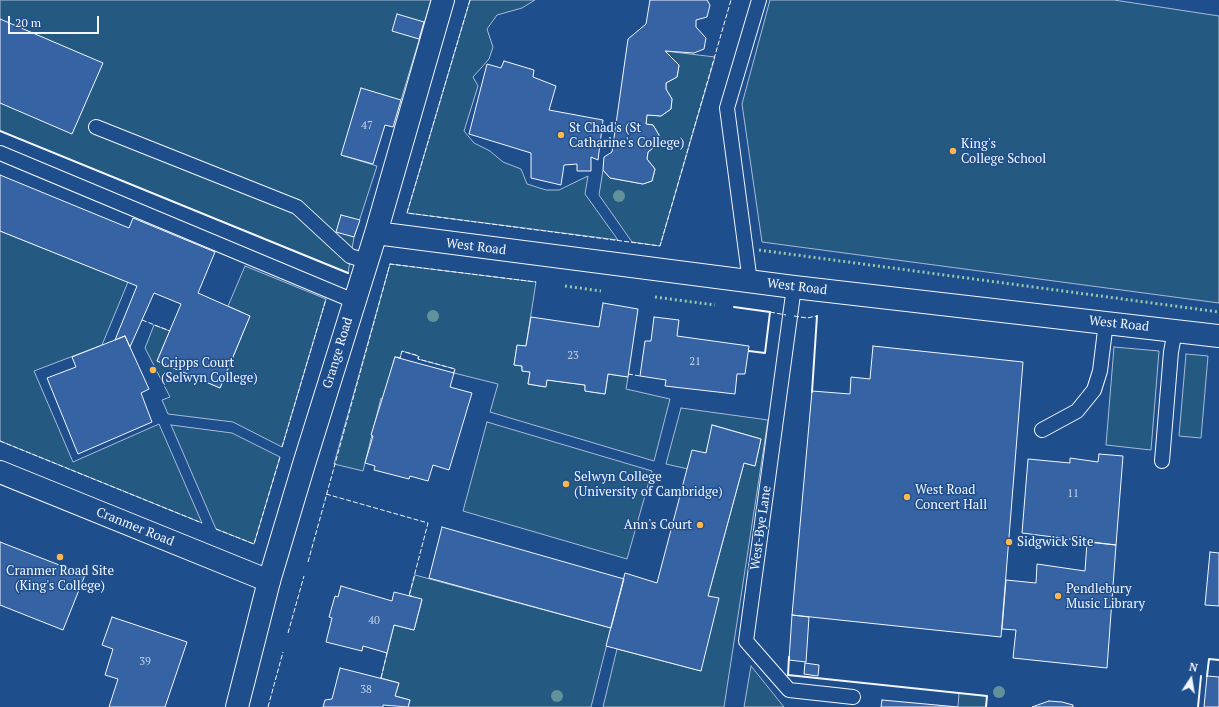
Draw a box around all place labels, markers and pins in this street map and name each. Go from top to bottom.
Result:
place label: St Chad's (St Catharine's College) [569,120,684,151]
marker: St Chad's (St Catharine's College) [556,130,566,140]
place label: King's College School [961,136,1046,167]
marker: King's College School [948,146,958,156]
place label: Cripps Court (Selwyn College) [161,355,258,386]
marker: Cripps Court (Selwyn College) [148,365,158,375]
place label: Selwyn College (University of Cambridge) [574,469,723,500]
marker: Selwyn College (University of Cambridge) [561,479,571,489]
place label: West Road Concert Hall [915,482,987,513]
marker: West Road Concert Hall [902,492,912,502]
place label: Ann's Court [624,517,692,533]
marker: Ann's Court [695,520,705,530]
place label: Sidgwick Site [1017,534,1093,550]
marker: Sidgwick Site [1004,537,1014,547]
marker: Cranmer Road Site (King's College) [55,552,65,562]
place label: Cranmer Road Site (King's College) [6,563,114,594]
place label: Pendlebury Music Library [1066,581,1145,612]
marker: Pendlebury Music Library [1053,591,1063,601]

